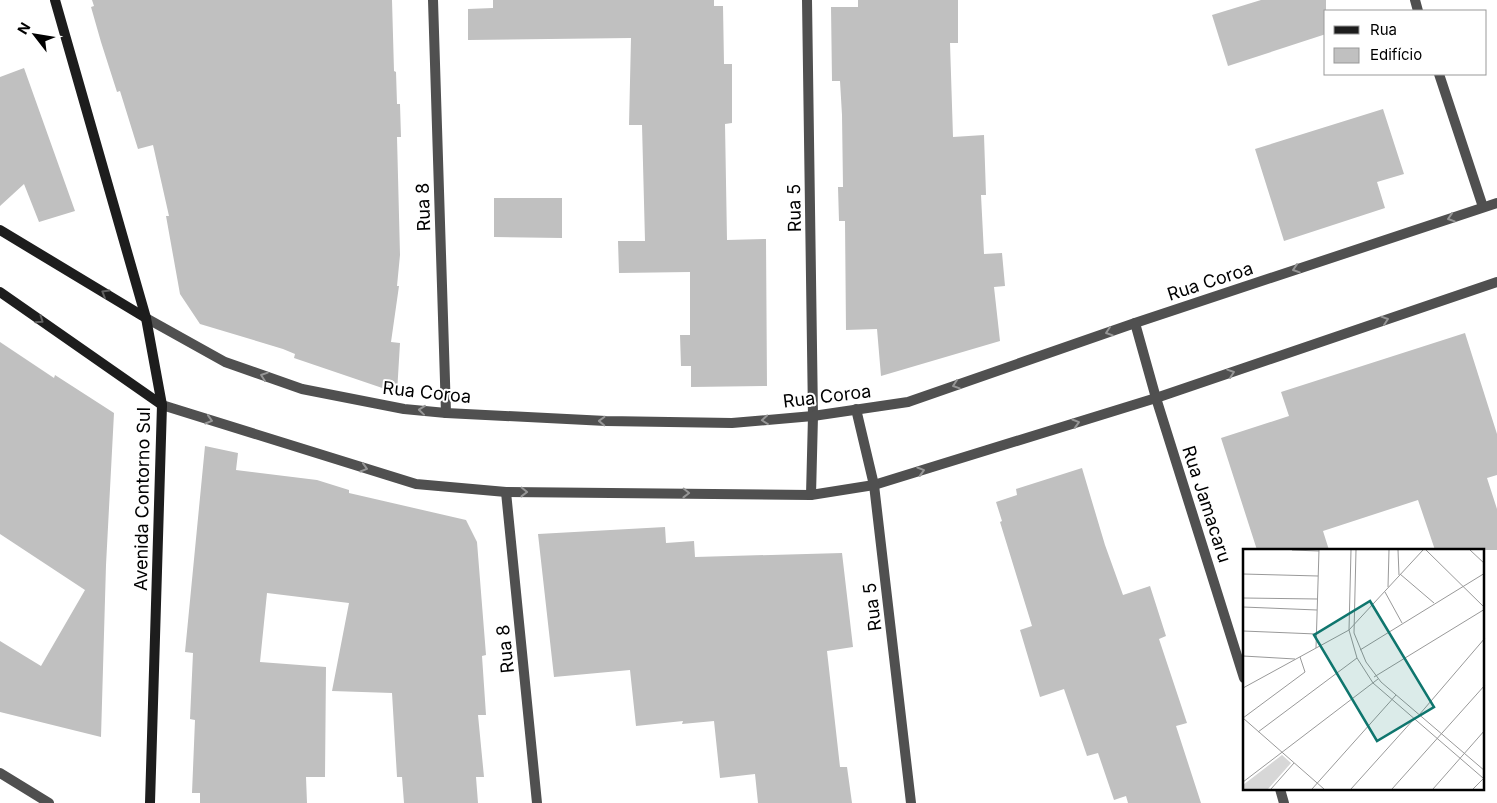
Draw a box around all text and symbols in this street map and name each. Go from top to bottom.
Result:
north arrow [10,10,60,60]
legend [1324,10,1487,75]
text: N [13,19,33,37]
text: Rua [1370,20,1397,39]
text: Edifício [1370,45,1422,64]
street label: Rua 8 [412,182,434,232]
street label: Rua 5 [783,184,805,232]
one-way arrow [1447,212,1455,222]
street label: Rua Coroa [1164,257,1256,305]
one-way arrow [1293,263,1301,273]
one-way arrow [101,290,110,300]
one-way arrow [34,314,44,323]
one-way arrow [1380,316,1388,326]
one-way arrow [1105,326,1114,336]
one-way arrow [1226,368,1234,378]
one-way arrow [260,372,269,382]
street label: Rua Coroa [382,377,472,407]
one-way arrow [952,379,960,389]
street label: Rua Coroa [782,380,872,412]
one-way arrow [418,405,426,416]
street label: Avenida Contorno Sul [130,407,154,591]
one-way arrow [204,414,212,424]
one-way arrow [760,414,768,425]
one-way arrow [598,415,606,426]
one-way arrow [1071,418,1080,428]
street label: Rua Jamacaru [1178,443,1236,565]
one-way arrow [359,462,368,472]
one-way arrow [916,466,925,476]
one-way arrow [520,487,528,497]
one-way arrow [683,488,691,498]
inset map [1243,549,1484,790]
street label: Rua 5 [859,582,885,632]
street label: Rua 8 [492,624,518,674]

